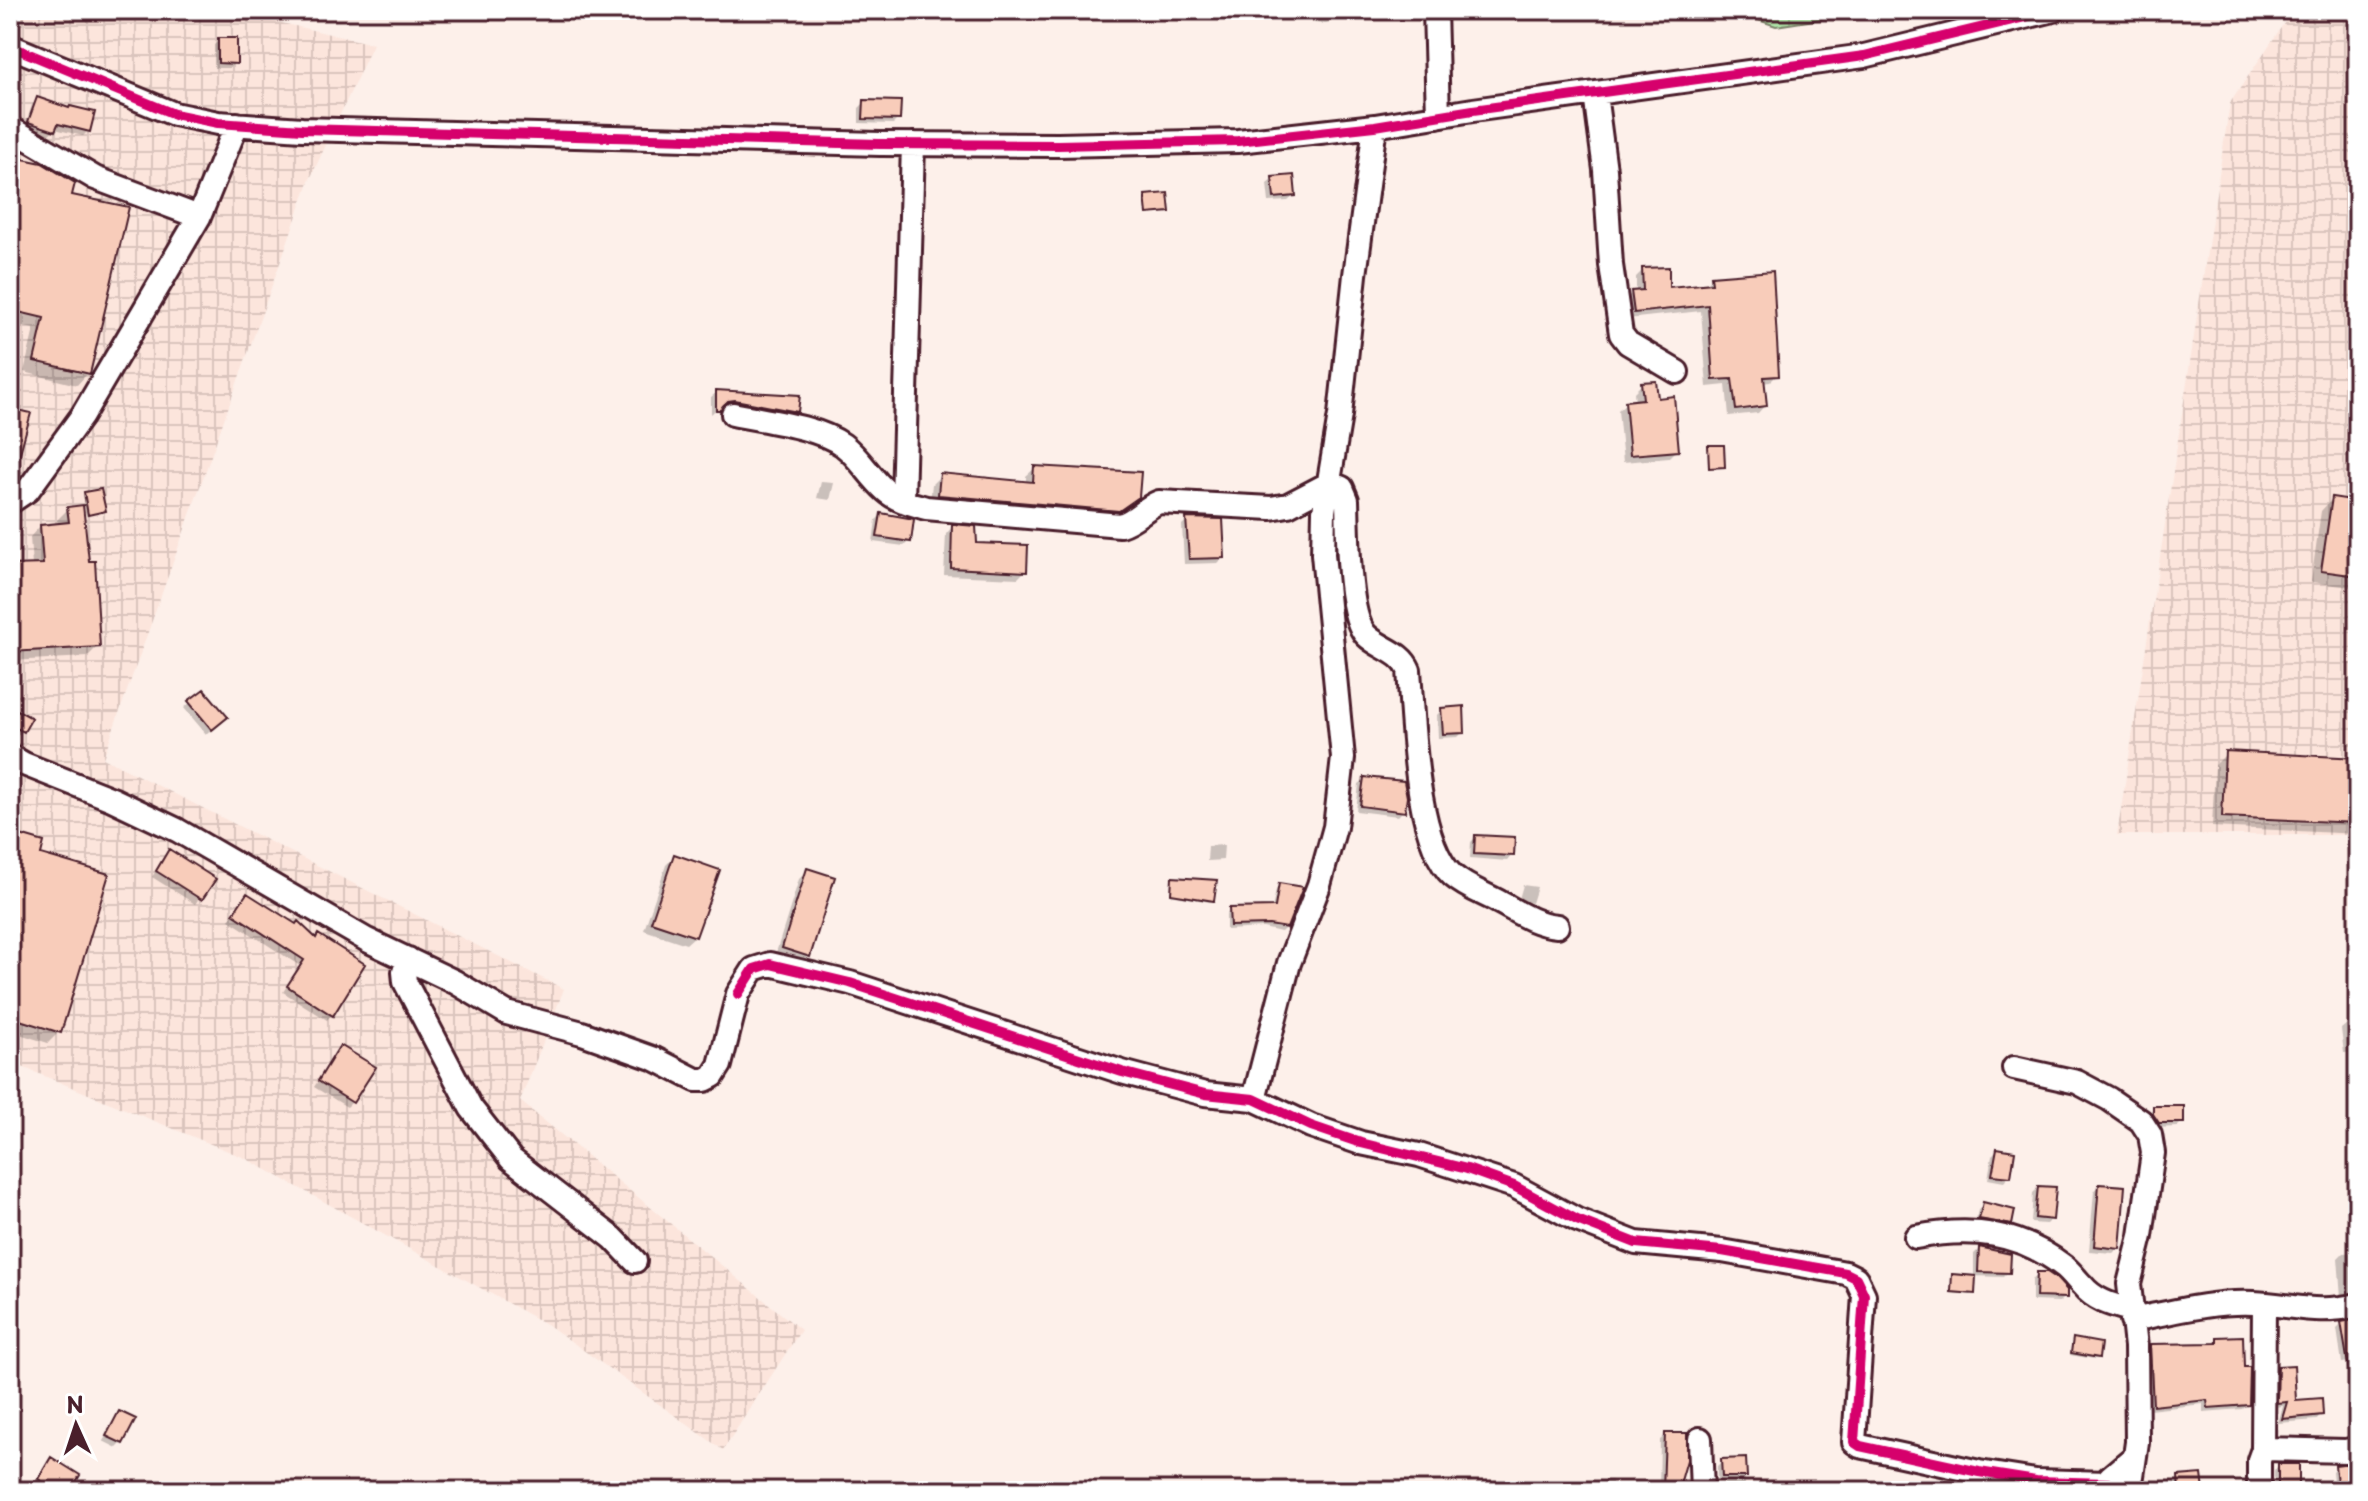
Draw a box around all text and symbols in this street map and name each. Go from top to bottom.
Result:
north arrow [36,1385,116,1465]
text: N [65,1387,84,1420]

